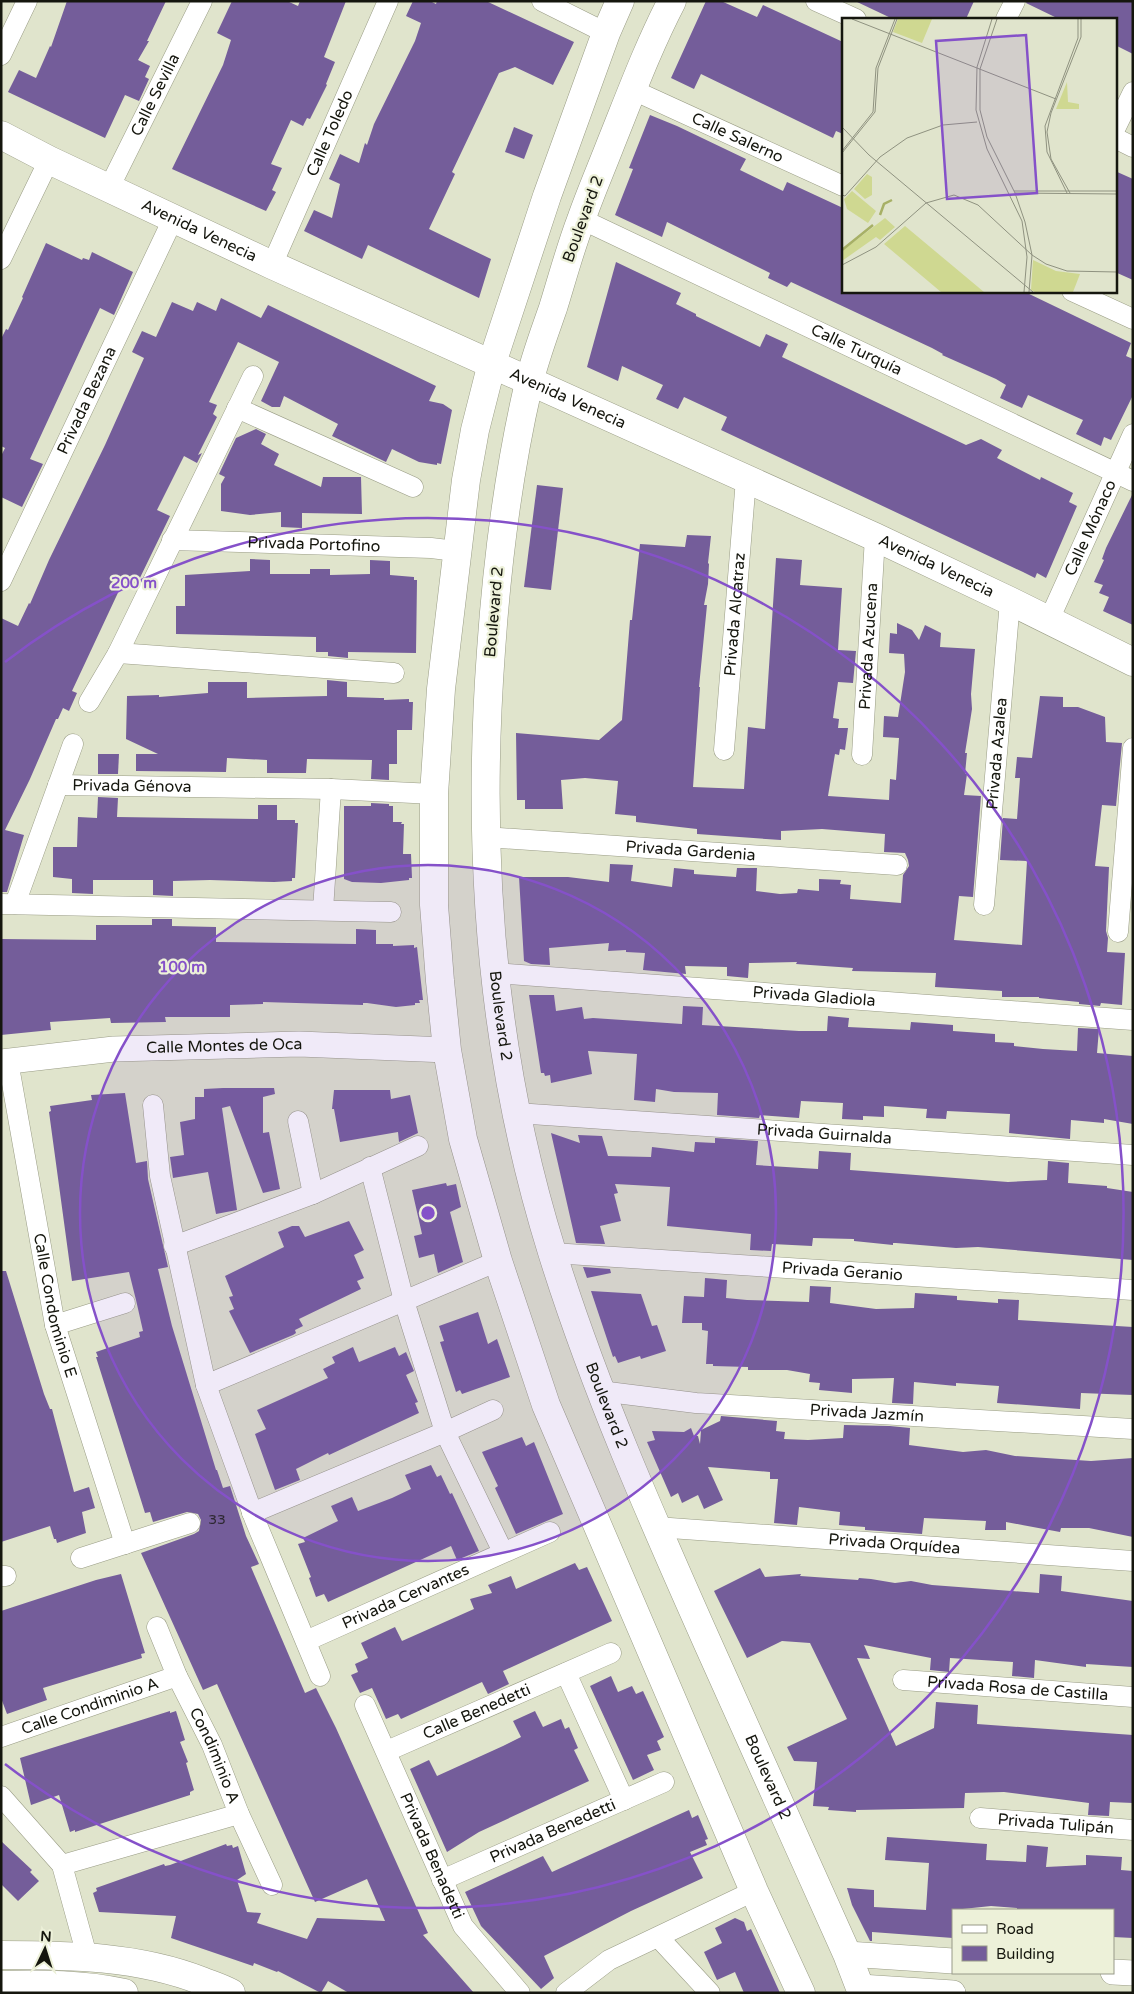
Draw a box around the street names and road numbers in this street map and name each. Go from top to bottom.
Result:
street label: Calle Sevilla [126,50,184,139]
street label: Calle Toledo [302,87,358,180]
street label: Calle Salerno [688,108,787,167]
street label: Boulevard 2 [558,173,608,265]
street label: Avenida Venecia [138,195,260,266]
street label: Calle Turquía [808,320,905,380]
street label: Privada Bezana [53,343,121,458]
street label: Avenida Venecia [506,363,629,433]
street label: Calle Mónaco [1060,477,1121,579]
street label: Avenida Venecia [875,530,997,602]
street label: Privada Portofino [247,532,381,556]
street label: Privada Alcatraz [720,552,750,677]
street label: Boulevard 2 [480,566,508,658]
street label: Privada Azucena [855,582,882,710]
street label: Privada Azalea [982,697,1012,810]
street label: Privada Génova [72,775,192,797]
street label: Privada Gardenia [625,837,756,865]
street label: Boulevard 2 [485,970,517,1063]
street label: Privada Gladiola [752,982,876,1011]
street label: Calle Montes de Oca [146,1034,303,1058]
street label: Privada Guirnalda [756,1119,892,1149]
street label: Calle Condominio E [29,1231,81,1380]
street label: Privada Geranio [781,1258,904,1285]
street label: Boulevard 2 [581,1360,633,1452]
street label: Privada Jazmín [809,1400,925,1427]
street label: Privada Orquídea [828,1529,961,1559]
street label: Privada Cervantes [339,1559,472,1634]
street label: Privada Rosa de Castilla [926,1672,1109,1705]
street label: Calle Condiminio A [18,1673,161,1739]
street label: Calle Benedetti [420,1679,534,1744]
street label: Condiminio A [185,1704,244,1807]
street label: Boulevard 2 [740,1731,796,1823]
street label: Privada Benadetti [395,1790,469,1922]
street label: Privada Benedetti [487,1795,619,1868]
street label: Privada Tulipán [997,1809,1115,1838]

